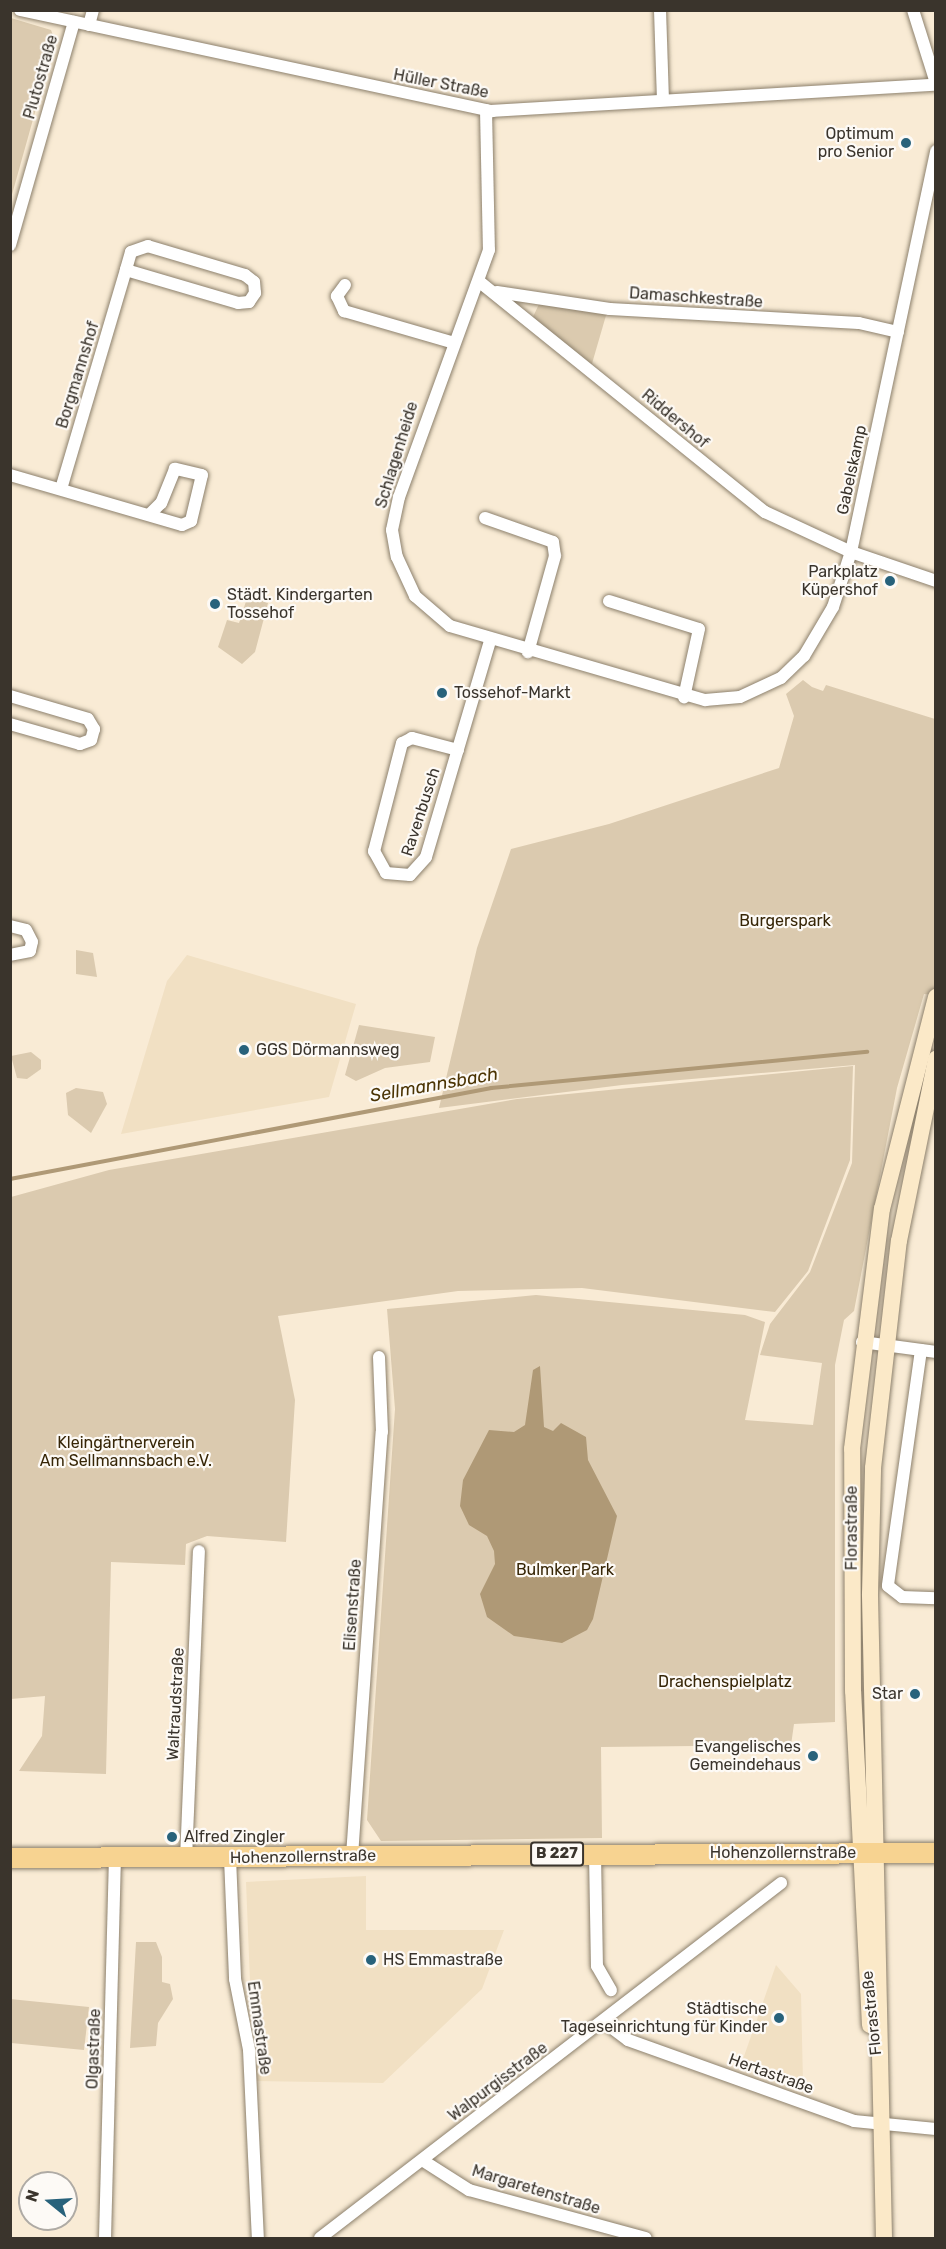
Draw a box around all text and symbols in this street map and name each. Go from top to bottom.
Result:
street label: Plutostraße [20,33,62,121]
street label: Hüller Straße [391,65,491,103]
place label: Optimum pro Senior [818,124,894,162]
marker: Optimum pro Senior [899,136,913,150]
street label: Damaschkestraße [628,284,764,312]
street label: Borgmannshof [53,319,103,431]
street label: Riddershof [638,385,712,453]
street label: Schlagenheide [372,399,422,511]
street label: Gabelskamp [833,424,871,516]
place label: Parkplatz Küpershof [801,562,878,600]
marker: Parkplatz Küpershof [883,574,897,588]
place label: Städt. Kindergarten Tossehof [227,585,373,623]
marker: Städt. Kindergarten Tossehof [208,597,222,611]
place label: Tossehof-Markt [454,683,570,703]
marker: Tossehof-Markt [435,686,449,700]
street label: Ravenbusch [398,765,444,859]
park label: Burgerspark [739,911,831,931]
place label: GGS Dörmannsweg [256,1040,399,1060]
marker: GGS Dörmannsweg [237,1043,251,1057]
water label: Sellmannsbach [368,1063,500,1107]
park label: Kleingärtnerverein Am Sellmannsbach e.V. [40,1433,212,1471]
street label: Florastraße [842,1486,862,1570]
street label: Elisenstraße [340,1559,366,1651]
park label: Bulmker Park [516,1560,614,1580]
street label: Waltraudstraße [163,1647,189,1761]
park label: Drachenspielplatz [658,1672,792,1692]
place label: Star [872,1684,903,1704]
marker: Star [908,1687,922,1701]
place label: Evangelisches Gemeindehaus [690,1737,801,1775]
marker: Evangelisches Gemeindehaus [806,1749,820,1763]
place label: Alfred Zingler [184,1827,285,1847]
marker: Alfred Zingler [165,1830,179,1844]
road number: B 227 [530,1842,584,1866]
street label: Hohenzollernstraße [710,1843,856,1863]
street label: Hohenzollernstraße [230,1846,376,1868]
place label: HS Emmastraße [383,1950,503,1970]
marker: HS Emmastraße [364,1953,378,1967]
street label: Florastraße [858,1970,886,2056]
street label: Emmastraße [243,1980,275,2076]
place label: Städtische Tageseinrichtung für Kinder [560,1999,767,2037]
street label: Olgastraße [83,2008,105,2090]
marker: Städtische Tageseinrichtung für Kinder [772,2011,786,2025]
street label: Walpurgisstraße [445,2038,551,2126]
street label: Hertastraße [726,2050,816,2098]
street label: Margaretenstraße [470,2161,602,2219]
north arrow [18,2171,78,2231]
text: N [21,2187,43,2204]

